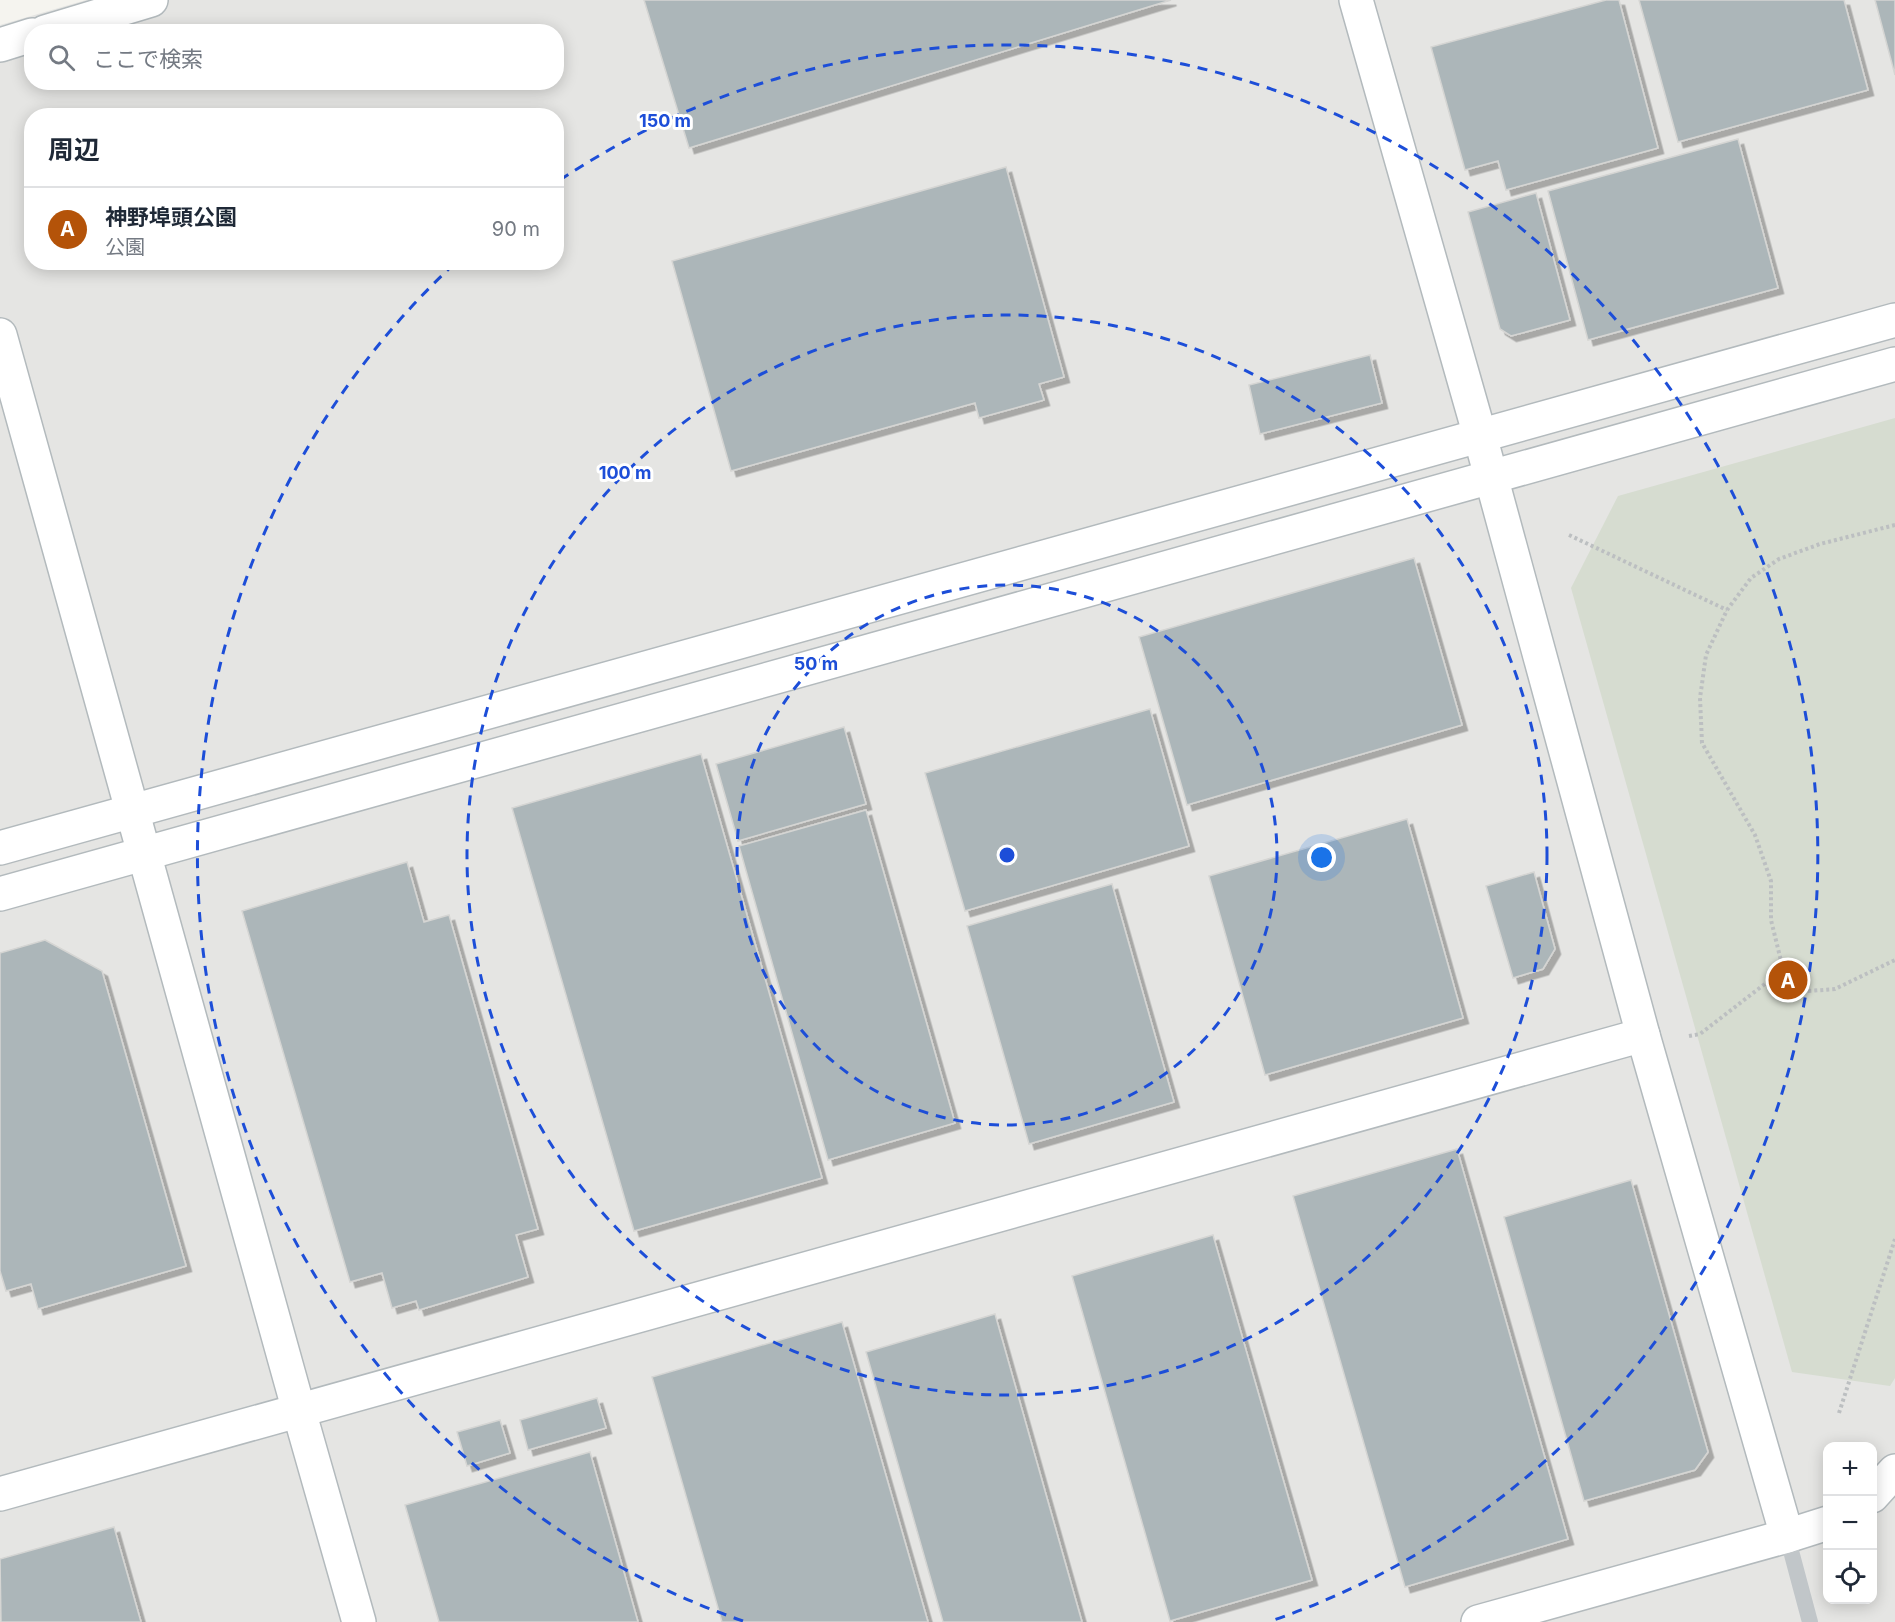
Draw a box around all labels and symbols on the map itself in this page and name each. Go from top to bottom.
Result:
text: 150 m [639,110,691,131]
text: 100 m [599,462,651,483]
text: 50 m [794,653,838,674]
your location [1307,843,1336,872]
centre of rings [997,845,1017,865]
pin: A [1768,958,1808,1002]

